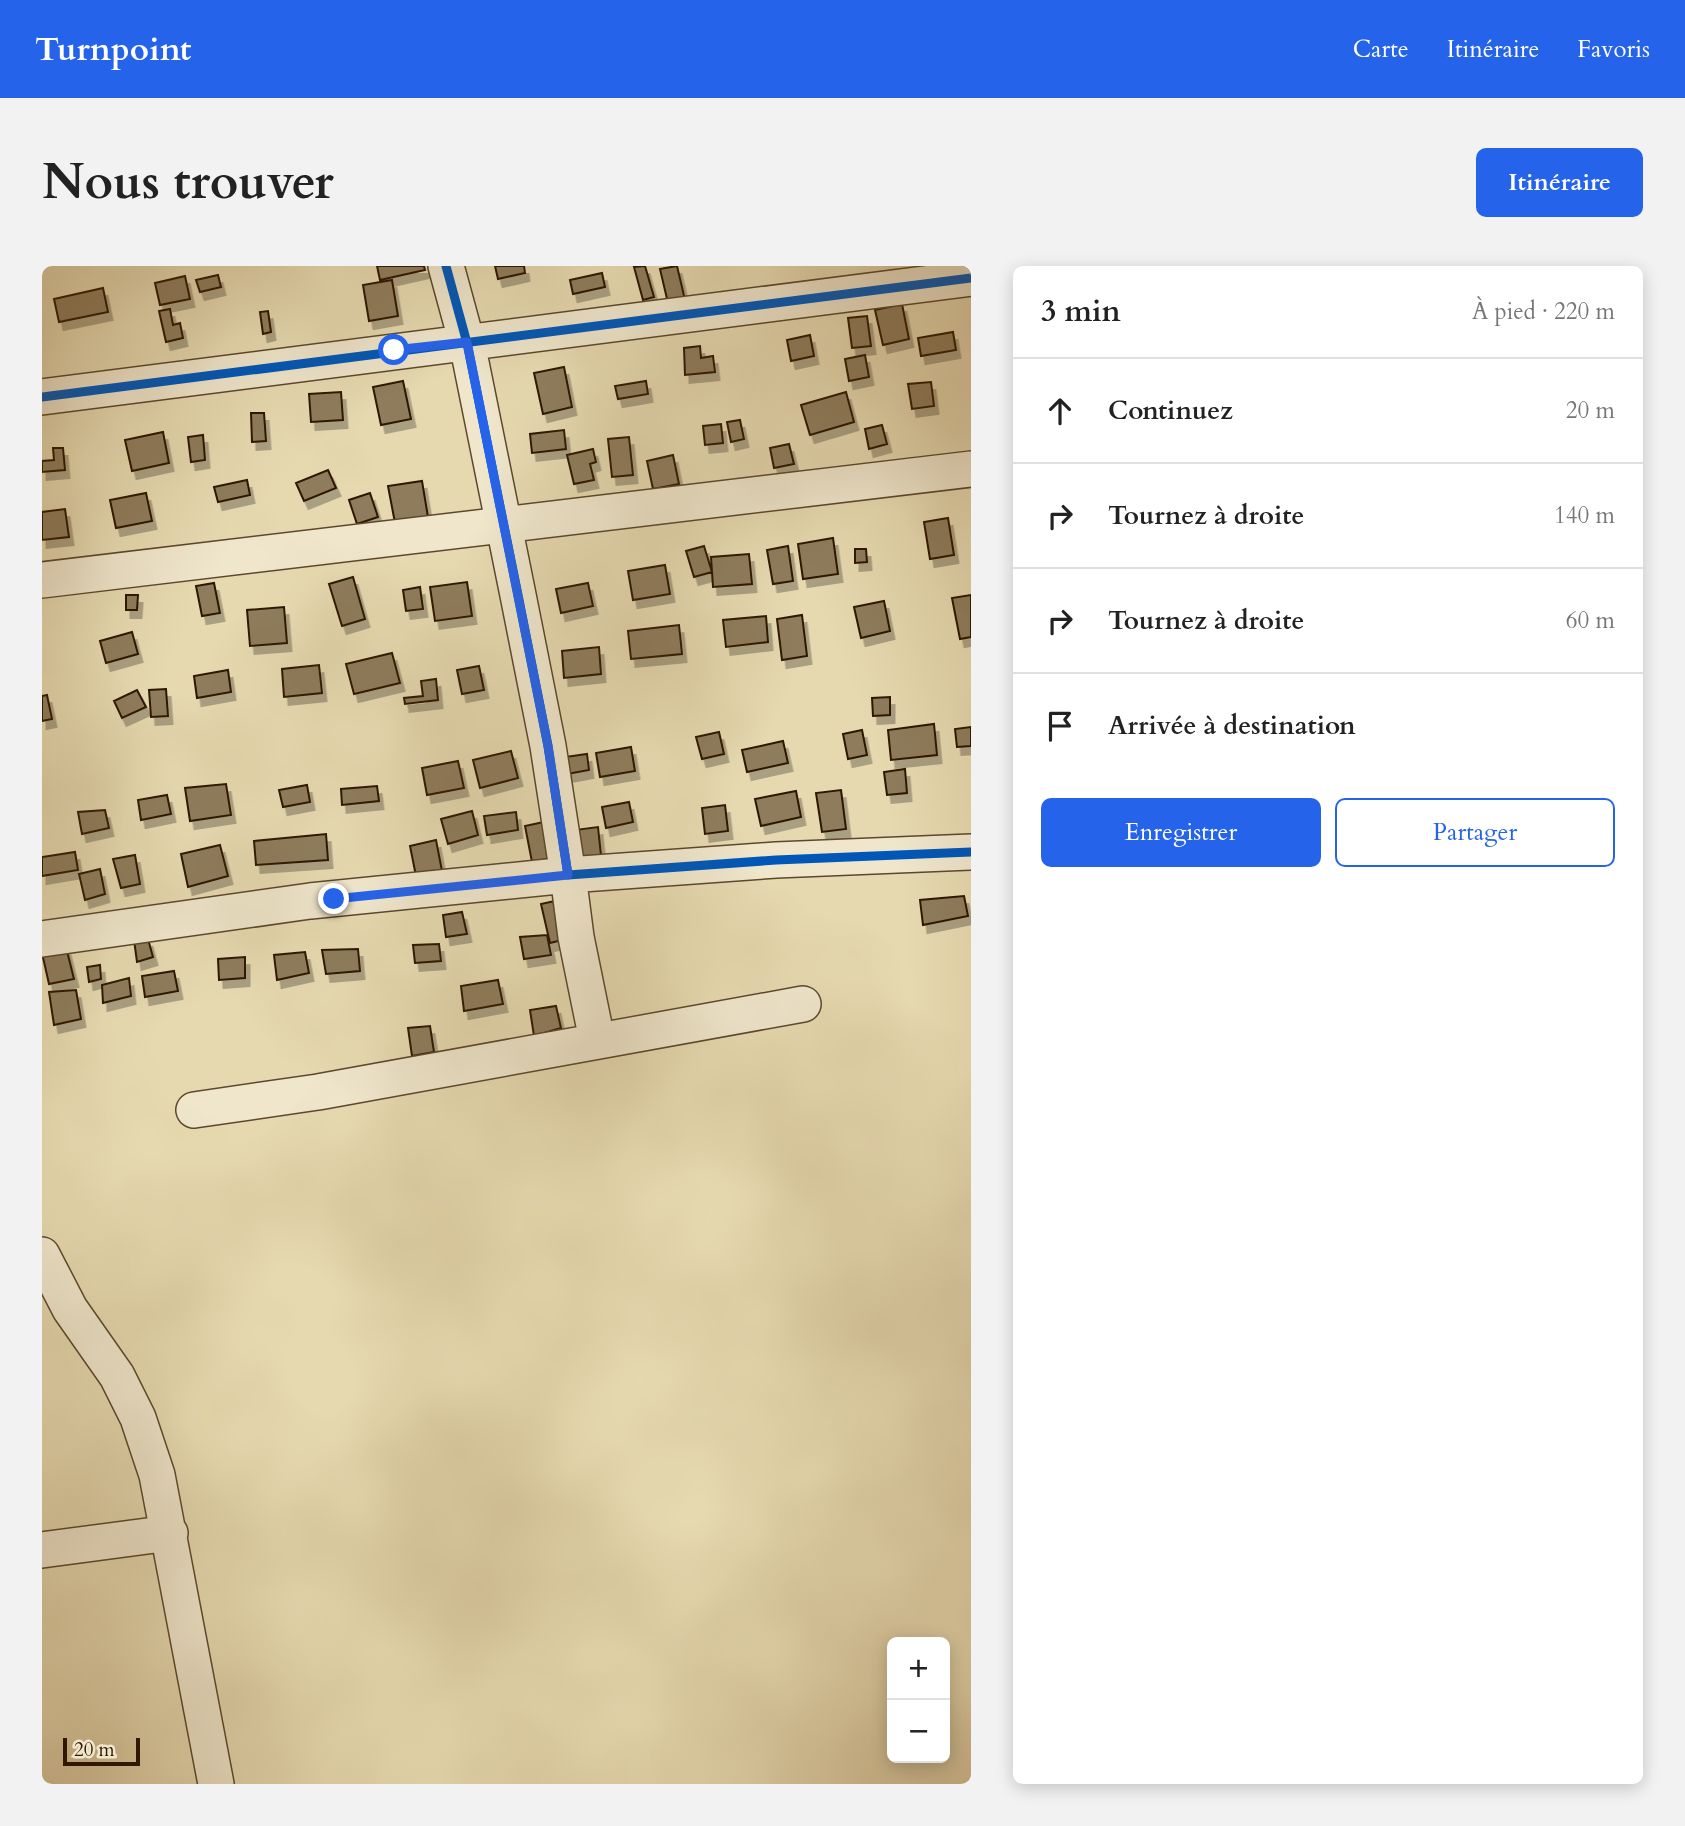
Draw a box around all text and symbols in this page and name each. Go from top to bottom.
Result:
text: Turnpoint [35,27,191,72]
text: Carte [1353,33,1409,66]
text: Itinéraire [1447,33,1539,66]
text: Favoris [1577,33,1650,66]
button: Itinéraire [1476,148,1643,217]
text: Nous trouver [42,149,334,216]
text: 3 min [1041,291,1121,332]
text: À pied · 220 m [1472,296,1615,327]
route start [378,334,409,365]
icon: ahead [1041,392,1079,430]
text: Continuez [1108,393,1233,428]
text: 20 m [1566,395,1615,426]
icon: right [1041,497,1079,535]
text: Tournez à droite [1108,498,1304,533]
text: 140 m [1554,500,1615,531]
icon: right [1041,602,1079,640]
text: Tournez à droite [1108,603,1304,638]
text: 60 m [1566,605,1615,636]
icon: arrive [1041,707,1079,745]
text: Arrivée à destination [1108,708,1356,743]
button: Enregistrer [1041,798,1321,867]
button: Partager [1335,798,1615,867]
route end [318,883,349,914]
map controls [887,1637,950,1763]
button: + [887,1637,950,1700]
button: − [887,1700,950,1763]
scale bar [63,1735,140,1767]
text: 20 m [74,1737,115,1763]

